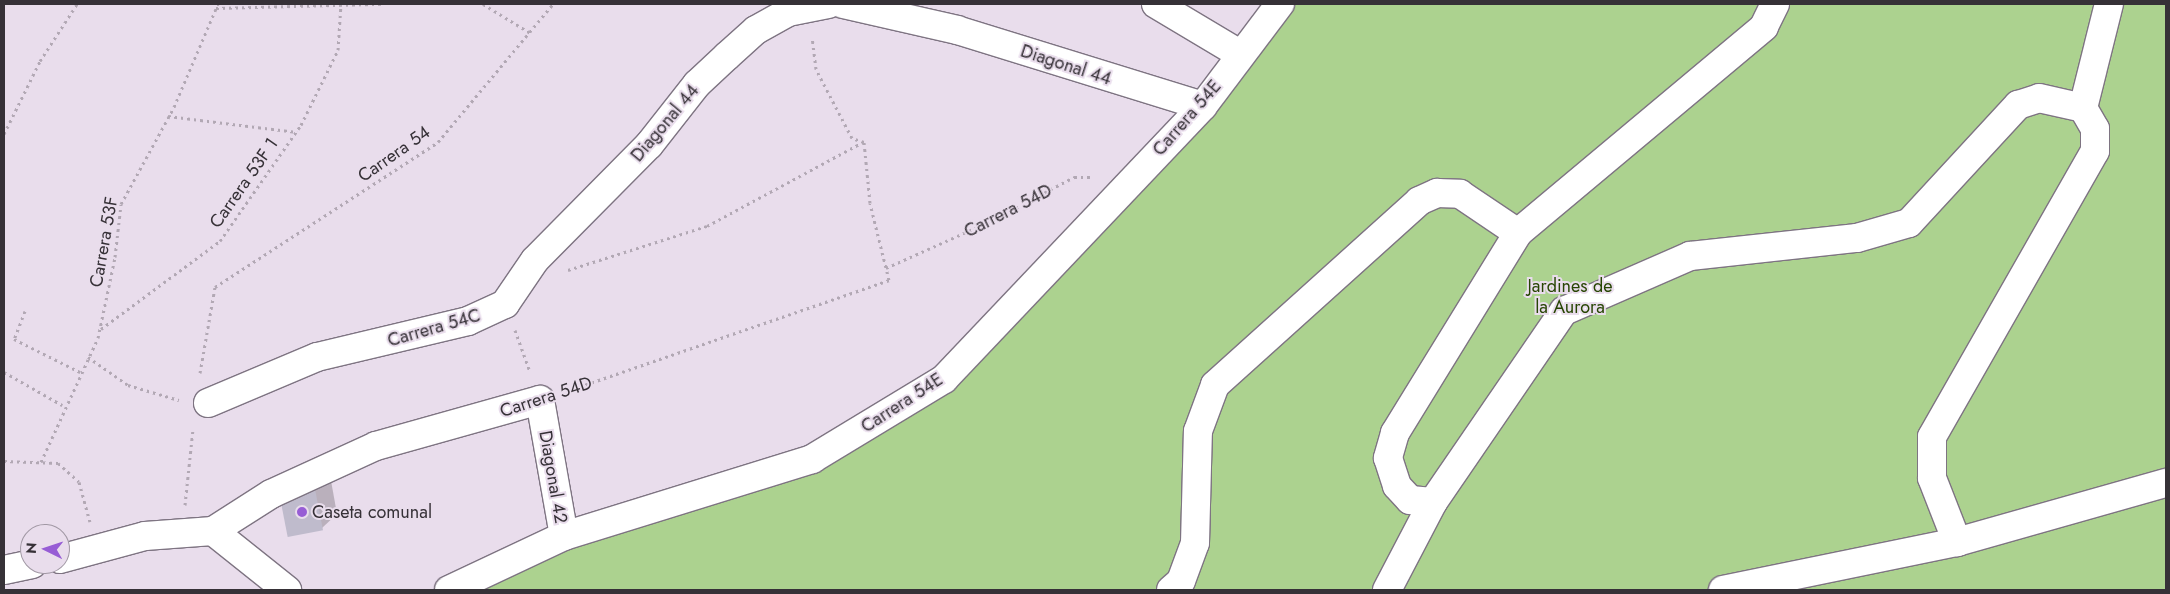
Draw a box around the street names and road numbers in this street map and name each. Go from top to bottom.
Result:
street label: Diagonal 44 [1018,40,1114,90]
street label: Carrera 54E [1148,76,1226,160]
street label: Diagonal 44 [626,80,704,166]
street label: Carrera 54 [354,121,434,187]
street label: Carrera 53F 1 [205,134,283,232]
street label: Carrera 54D [961,180,1055,242]
street label: Carrera 53F [85,195,123,289]
street label: Carrera 54C [385,304,483,352]
street label: Carrera 54E [857,369,947,437]
street label: Carrera 54D [497,372,595,422]
street label: Diagonal 42 [534,429,572,525]

